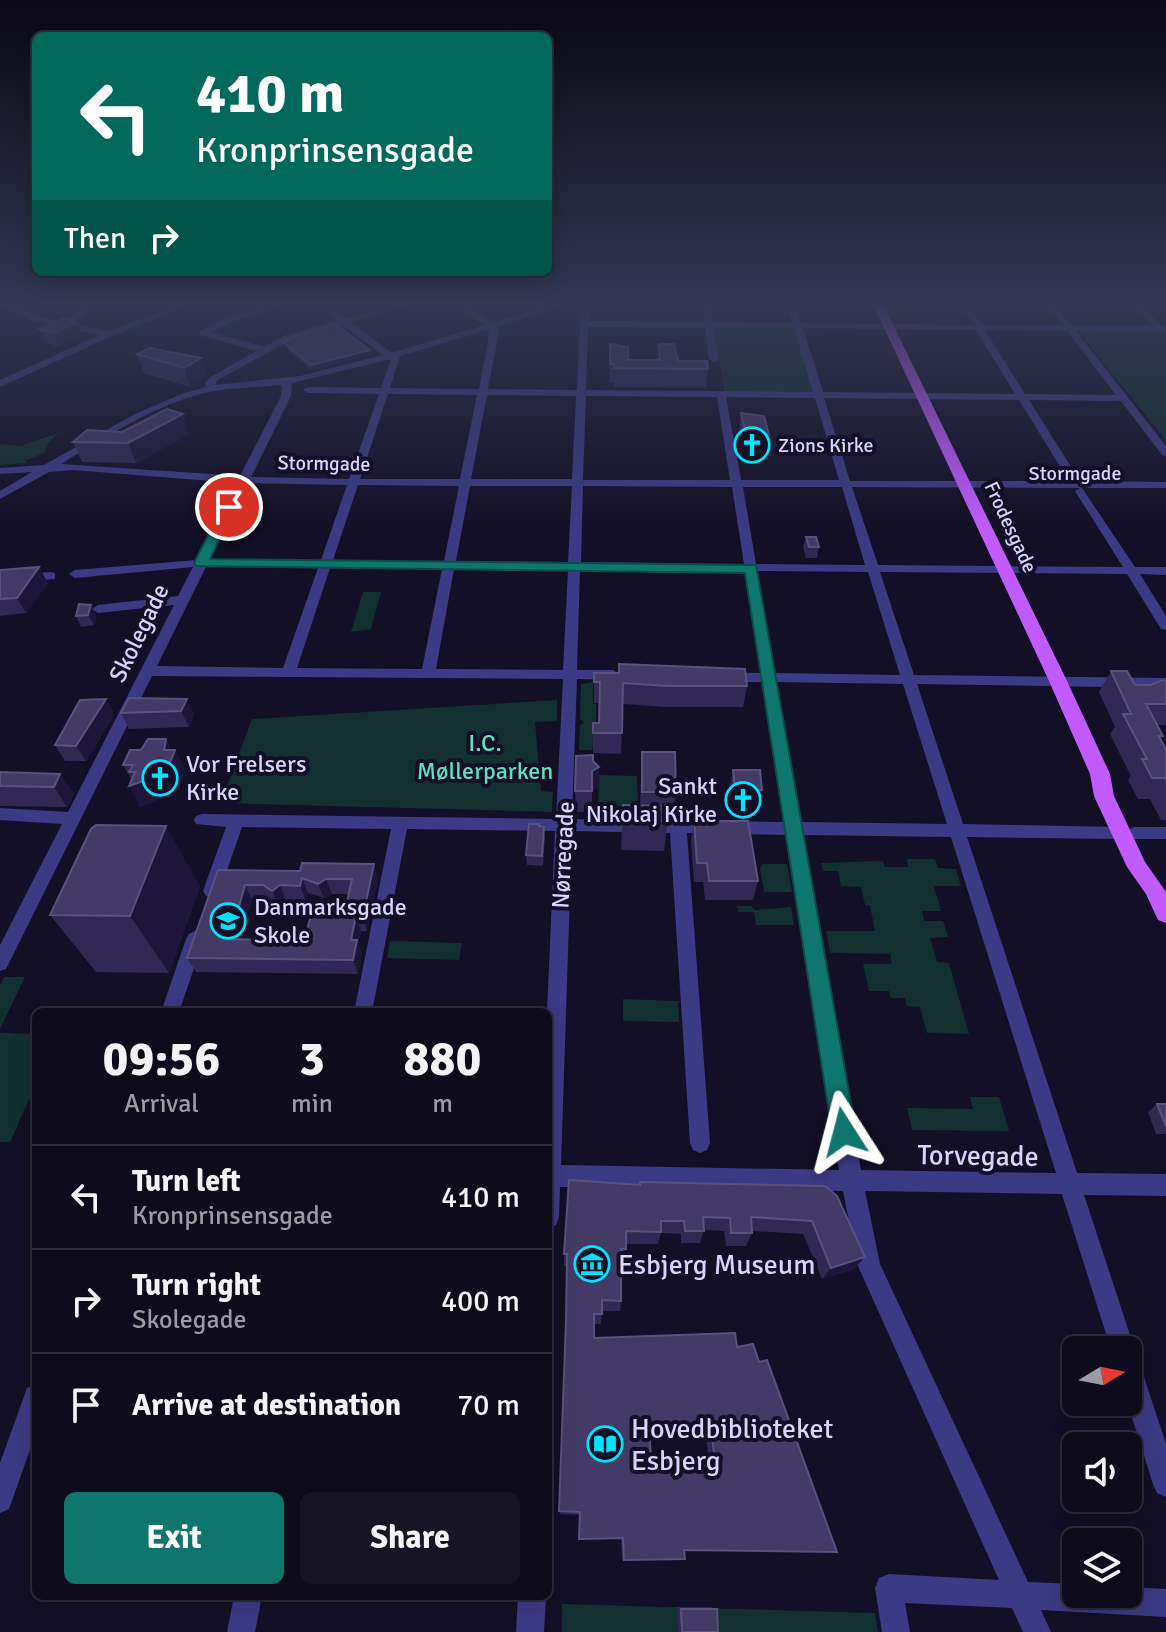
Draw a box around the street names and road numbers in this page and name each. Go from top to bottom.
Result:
street label: Stormgade [277,450,371,477]
street label: Stormgade [1029,461,1121,486]
street label: Frodesgade [979,478,1043,577]
street label: Skolegade [102,579,176,687]
street label: Nørregade [545,801,581,909]
street label: Torvegade [917,1138,1039,1174]

